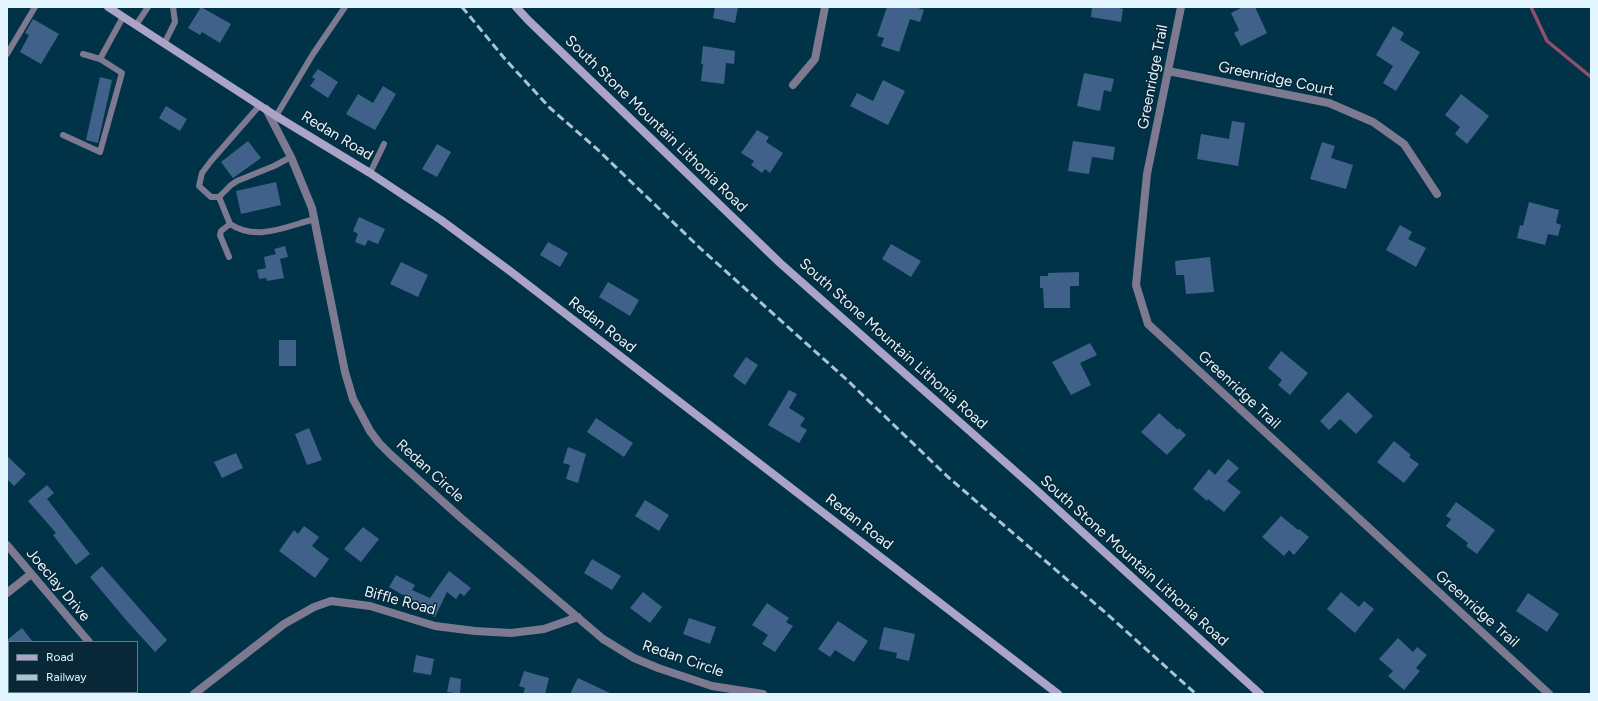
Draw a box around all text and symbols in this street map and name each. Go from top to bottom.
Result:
street label: Greenridge Trail [1134,23,1172,131]
street label: South Stone Mountain Lithonia Road [561,32,751,216]
street label: Greenridge Court [1216,58,1336,100]
street label: Redan Road [298,108,376,164]
street label: South Stone Mountain Lithonia Road [795,255,991,433]
street label: Redan Road [565,293,639,357]
street label: Greenridge Trail [1194,347,1284,433]
street label: Redan Circle [392,436,468,506]
street label: South Stone Mountain Lithonia Road [1036,472,1232,650]
street label: Redan Road [822,490,896,554]
street label: Joeclay Drive [22,545,94,625]
street label: Greenridge Trail [1431,567,1523,651]
street label: Biffle Road [362,583,438,619]
street label: Redan Circle [640,637,726,681]
legend [8,641,138,693]
text: Road [46,650,74,664]
text: Railway [46,670,87,684]

